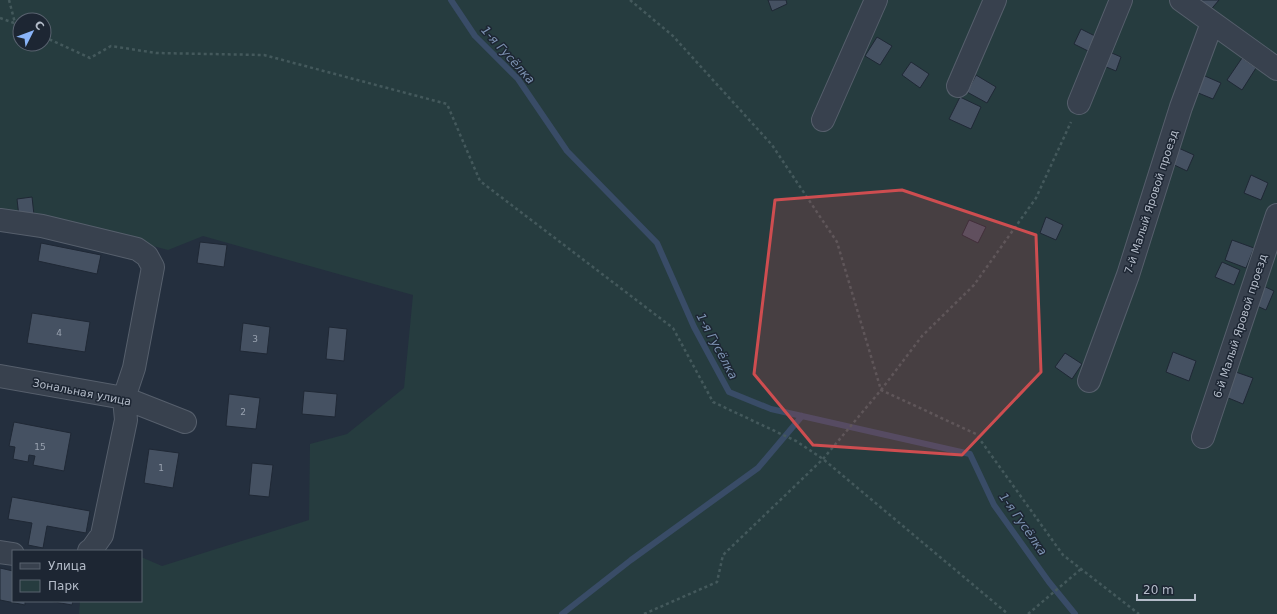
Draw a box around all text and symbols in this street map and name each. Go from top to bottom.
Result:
north arrow [12,12,52,52]
text: С [32,18,47,33]
water label: 1-я Гусёлка [478,23,538,87]
street label: 7-й Малый Яровой проезд [1122,128,1181,276]
street label: 6-й Малый Яровой проезд [1211,252,1270,400]
water label: 1-я Гусёлка [694,310,740,382]
house number: 4 [56,328,62,338]
house number: 3 [252,334,258,344]
street label: Зональная улица [31,377,132,408]
house number: 2 [240,407,246,417]
house number: 15 [34,442,46,452]
house number: 1 [158,463,164,473]
water label: 1-я Гусёлка [996,490,1050,558]
legend [12,550,142,602]
text: Улица [48,559,86,573]
scale bar [1137,576,1195,602]
text: Парк [48,579,79,593]
text: 20 m [1143,583,1174,597]

